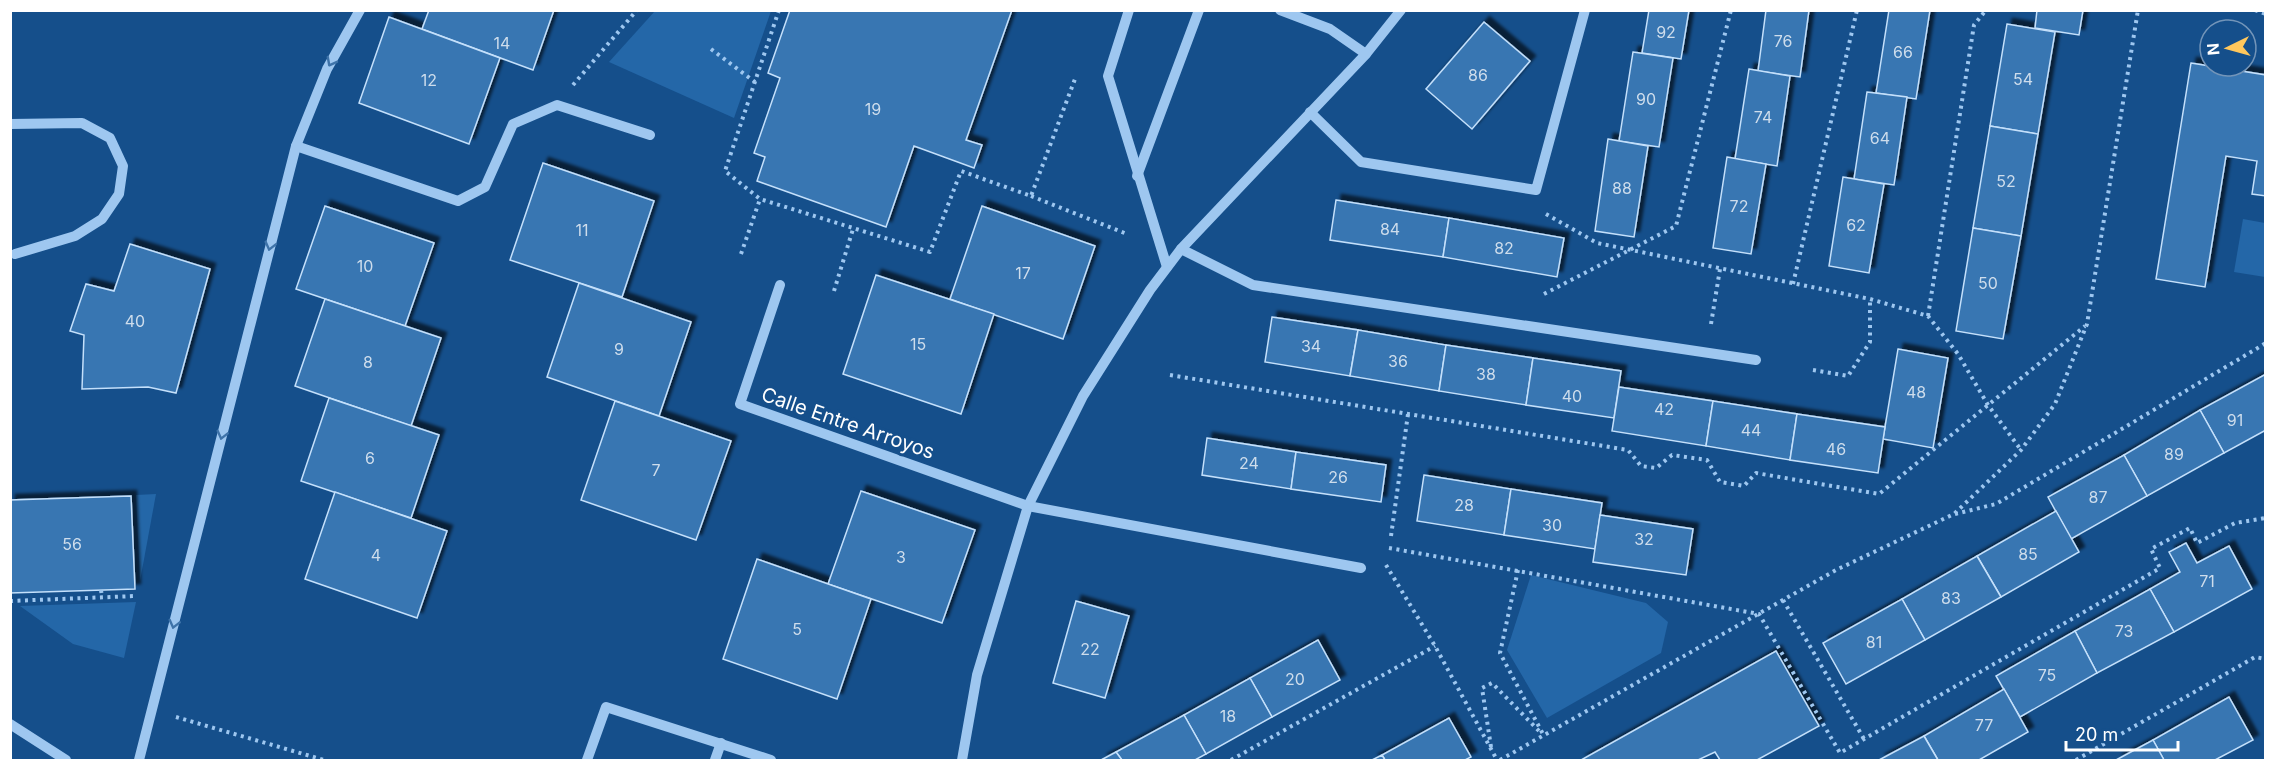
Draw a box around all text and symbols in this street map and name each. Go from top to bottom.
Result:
north arrow [2198,18,2258,78]
house number: 92 [1656,22,1676,42]
house number: 76 [1774,31,1792,51]
house number: 14 [494,33,510,53]
house number: 66 [1893,42,1913,62]
text: N [2203,42,2224,56]
one-way arrow [327,55,338,66]
house number: 86 [1468,65,1488,85]
house number: 54 [2013,69,2033,89]
house number: 12 [421,70,437,90]
house number: 90 [1636,89,1656,109]
house number: 19 [865,99,881,119]
house number: 74 [1754,107,1772,127]
house number: 64 [1870,128,1890,148]
house number: 52 [1996,171,2016,191]
house number: 88 [1612,178,1632,198]
house number: 72 [1730,196,1748,216]
house number: 62 [1846,215,1866,235]
house number: 84 [1380,219,1400,239]
house number: 11 [575,220,589,240]
house number: 82 [1494,238,1514,258]
one-way arrow [265,241,278,251]
house number: 10 [357,256,373,276]
house number: 17 [1015,263,1031,283]
house number: 50 [1978,273,1998,293]
house number: 40 [125,311,145,331]
house number: 15 [910,334,926,354]
house number: 34 [1301,336,1321,356]
house number: 9 [614,339,624,359]
house number: 36 [1388,351,1408,371]
house number: 8 [363,352,373,372]
house number: 38 [1476,364,1496,384]
street label: Calle Entre Arroyos [758,382,938,464]
house number: 48 [1906,382,1926,402]
house number: 40 [1562,386,1582,406]
house number: 42 [1654,399,1674,419]
house number: 91 [2227,410,2243,430]
house number: 44 [1741,420,1761,440]
one-way arrow [217,430,230,440]
house number: 46 [1826,439,1846,459]
house number: 89 [2164,444,2184,464]
house number: 6 [365,448,375,468]
house number: 24 [1239,453,1259,473]
house number: 7 [651,460,661,480]
house number: 26 [1328,467,1348,487]
house number: 87 [2089,487,2107,507]
house number: 28 [1454,495,1474,515]
house number: 30 [1542,515,1562,535]
house number: 32 [1634,529,1654,549]
house number: 56 [62,534,82,554]
house number: 85 [2018,544,2038,564]
house number: 4 [371,545,381,565]
house number: 3 [896,547,906,567]
house number: 71 [2199,571,2215,591]
house number: 83 [1941,588,1961,608]
one-way arrow [169,619,182,629]
house number: 5 [792,619,802,639]
house number: 73 [2115,621,2133,641]
house number: 81 [1866,632,1882,652]
house number: 22 [1080,639,1100,659]
house number: 75 [2038,665,2056,685]
house number: 20 [1285,669,1305,689]
house number: 18 [1220,706,1236,726]
scale bar [2066,714,2178,752]
house number: 77 [1975,715,1993,735]
text: 20 m [2075,724,2118,745]

